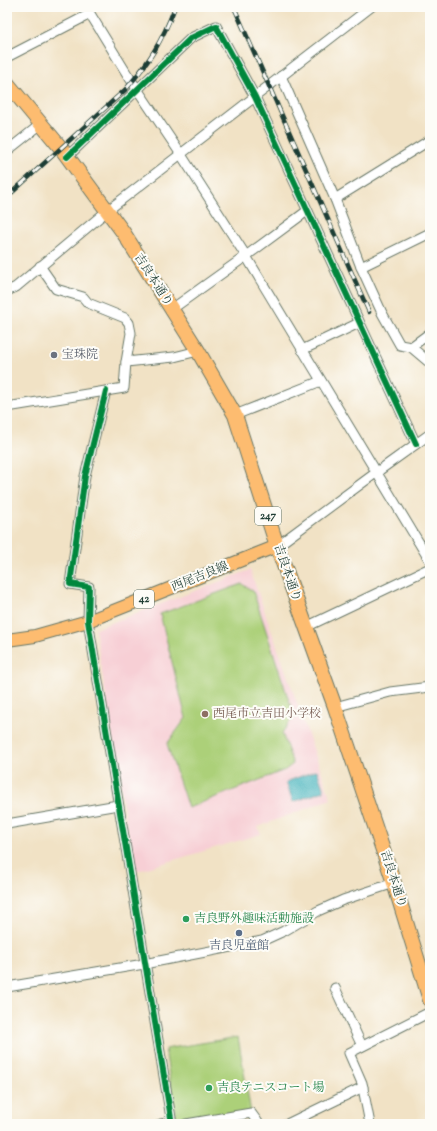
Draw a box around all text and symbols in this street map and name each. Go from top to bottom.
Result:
street label: 吉良本通り [129,250,177,310]
place label: 宝珠院 [62,346,98,364]
marker: 宝珠院 [49,350,59,360]
road number: 247 [255,507,281,525]
street label: 吉良本通り [269,542,305,604]
street label: 西尾吉良線 [169,557,231,597]
road number: 42 [134,590,154,608]
place label: 西尾市立吉田小学校 [213,705,321,723]
marker: 西尾市立吉田小学校 [200,709,210,719]
street label: 吉良本通り [375,848,411,910]
place label: 吉良野外趣味活動施設 [194,910,314,928]
marker: 吉良野外趣味活動施設 [181,914,191,924]
marker: 吉良児童館 [234,928,244,938]
place label: 吉良児童館 [209,937,269,955]
place label: 吉良テニスコート場 [217,1079,325,1097]
marker: 吉良テニスコート場 [204,1083,214,1093]

